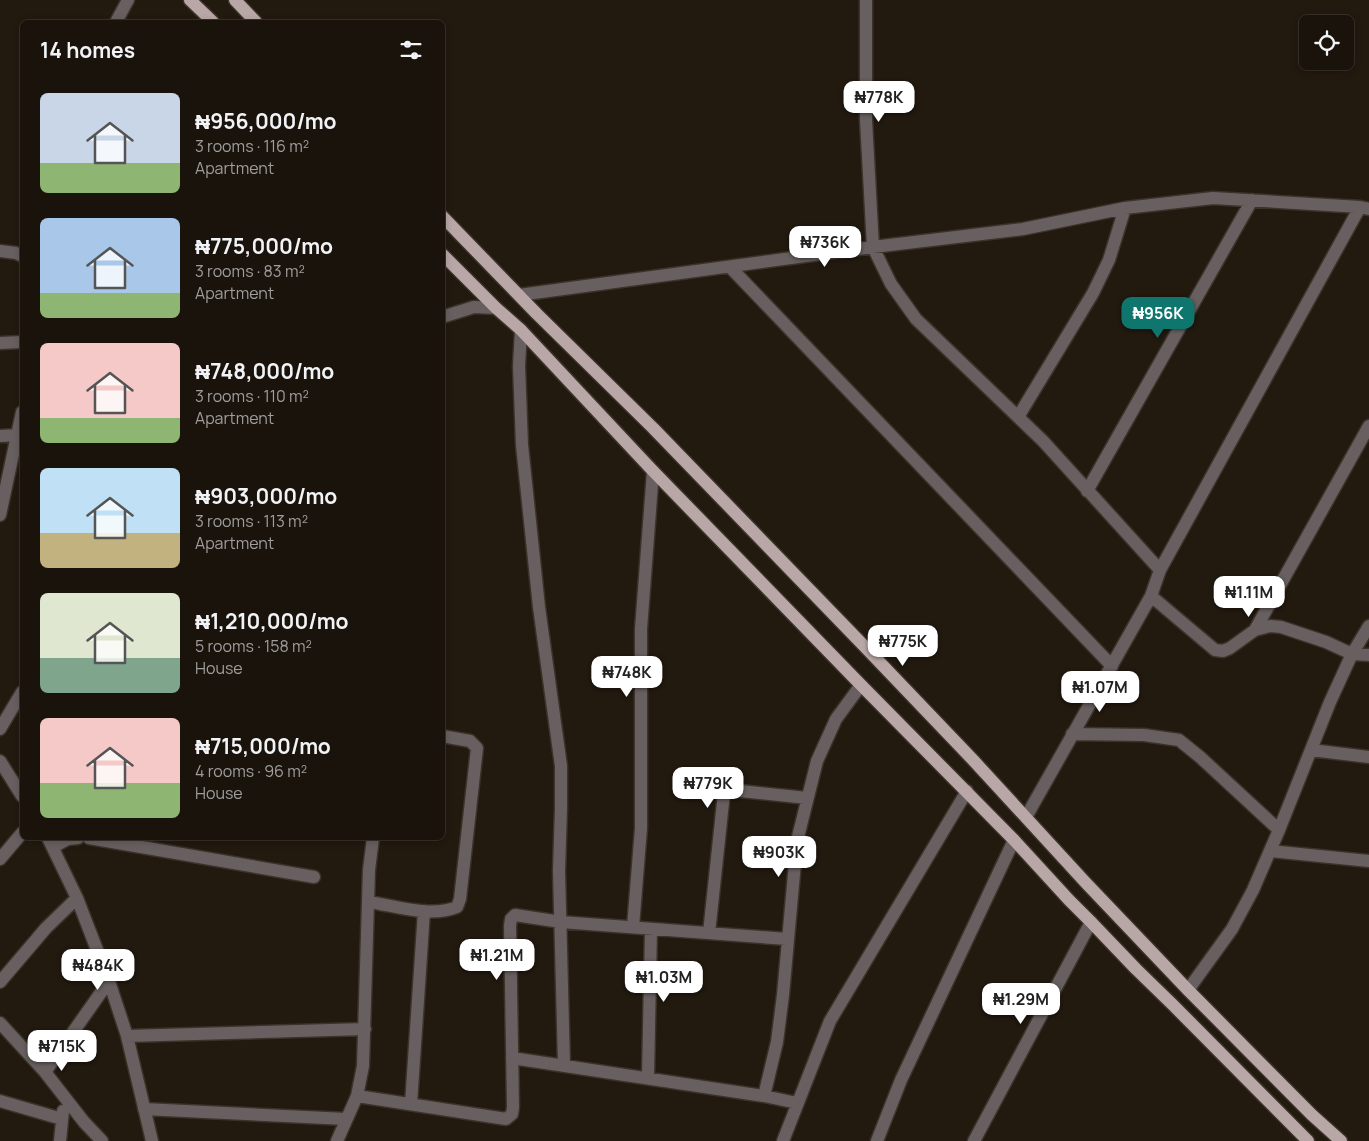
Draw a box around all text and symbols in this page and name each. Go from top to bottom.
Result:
map controls [1299,15,1354,70]
button: locate [1299,15,1354,70]
text: 14 homes [40,36,135,64]
icon: filters [397,36,425,64]
pin: ₦778K [844,80,914,123]
text: ₦778K [855,86,903,108]
text: ₦956,000/mo [195,107,337,135]
icon: home [80,113,140,173]
text: 3 rooms · 116 m² [195,135,309,157]
text: Apartment [195,157,274,179]
pin: ₦736K [790,226,860,268]
text: ₦736K [800,231,850,253]
text: ₦775,000/mo [195,232,333,260]
icon: home [80,238,140,298]
text: 3 rooms · 83 m² [195,260,305,282]
text: Apartment [195,282,274,304]
pin: ₦956K [1123,296,1193,339]
text: ₦956K [1132,302,1184,324]
text: ₦748,000/mo [195,357,334,385]
icon: home [80,363,140,423]
text: 3 rooms · 110 m² [195,385,309,407]
text: Apartment [195,407,274,429]
text: ₦903,000/mo [195,482,337,510]
icon: home [80,488,140,548]
text: 3 rooms · 113 m² [195,510,308,532]
text: Apartment [195,532,274,554]
pin: ₦1.11M [1208,576,1290,618]
text: ₦1.11M [1225,581,1273,603]
text: ₦1,210,000/mo [195,607,348,635]
icon: home [80,613,140,673]
pin: ₦775K [868,624,938,667]
text: ₦775K [879,630,927,652]
text: 5 rooms · 158 m² [195,635,312,657]
pin: ₦748K [592,656,662,698]
text: House [195,657,243,679]
text: ₦748K [602,661,652,683]
pin: ₦1.07M [1059,670,1141,713]
text: ₦1.07M [1072,676,1128,698]
text: ₦715,000/mo [195,732,331,760]
icon: home [80,738,140,798]
text: 4 rooms · 96 m² [195,760,307,782]
pin: ₦779K [673,766,743,809]
text: ₦779K [683,772,733,794]
text: House [195,782,243,804]
pin: ₦903K [744,836,814,878]
text: ₦903K [753,841,805,863]
pin: ₦1.21M [456,938,538,981]
text: ₦1.21M [471,944,524,966]
pin: ₦484K [63,948,133,991]
text: ₦484K [72,954,124,976]
pin: ₦1.03M [623,960,705,1003]
text: ₦1.03M [636,966,692,988]
pin: ₦1.29M [980,982,1062,1025]
text: ₦1.29M [993,988,1049,1010]
pin: ₦715K [27,1030,97,1072]
text: ₦715K [39,1035,85,1057]

